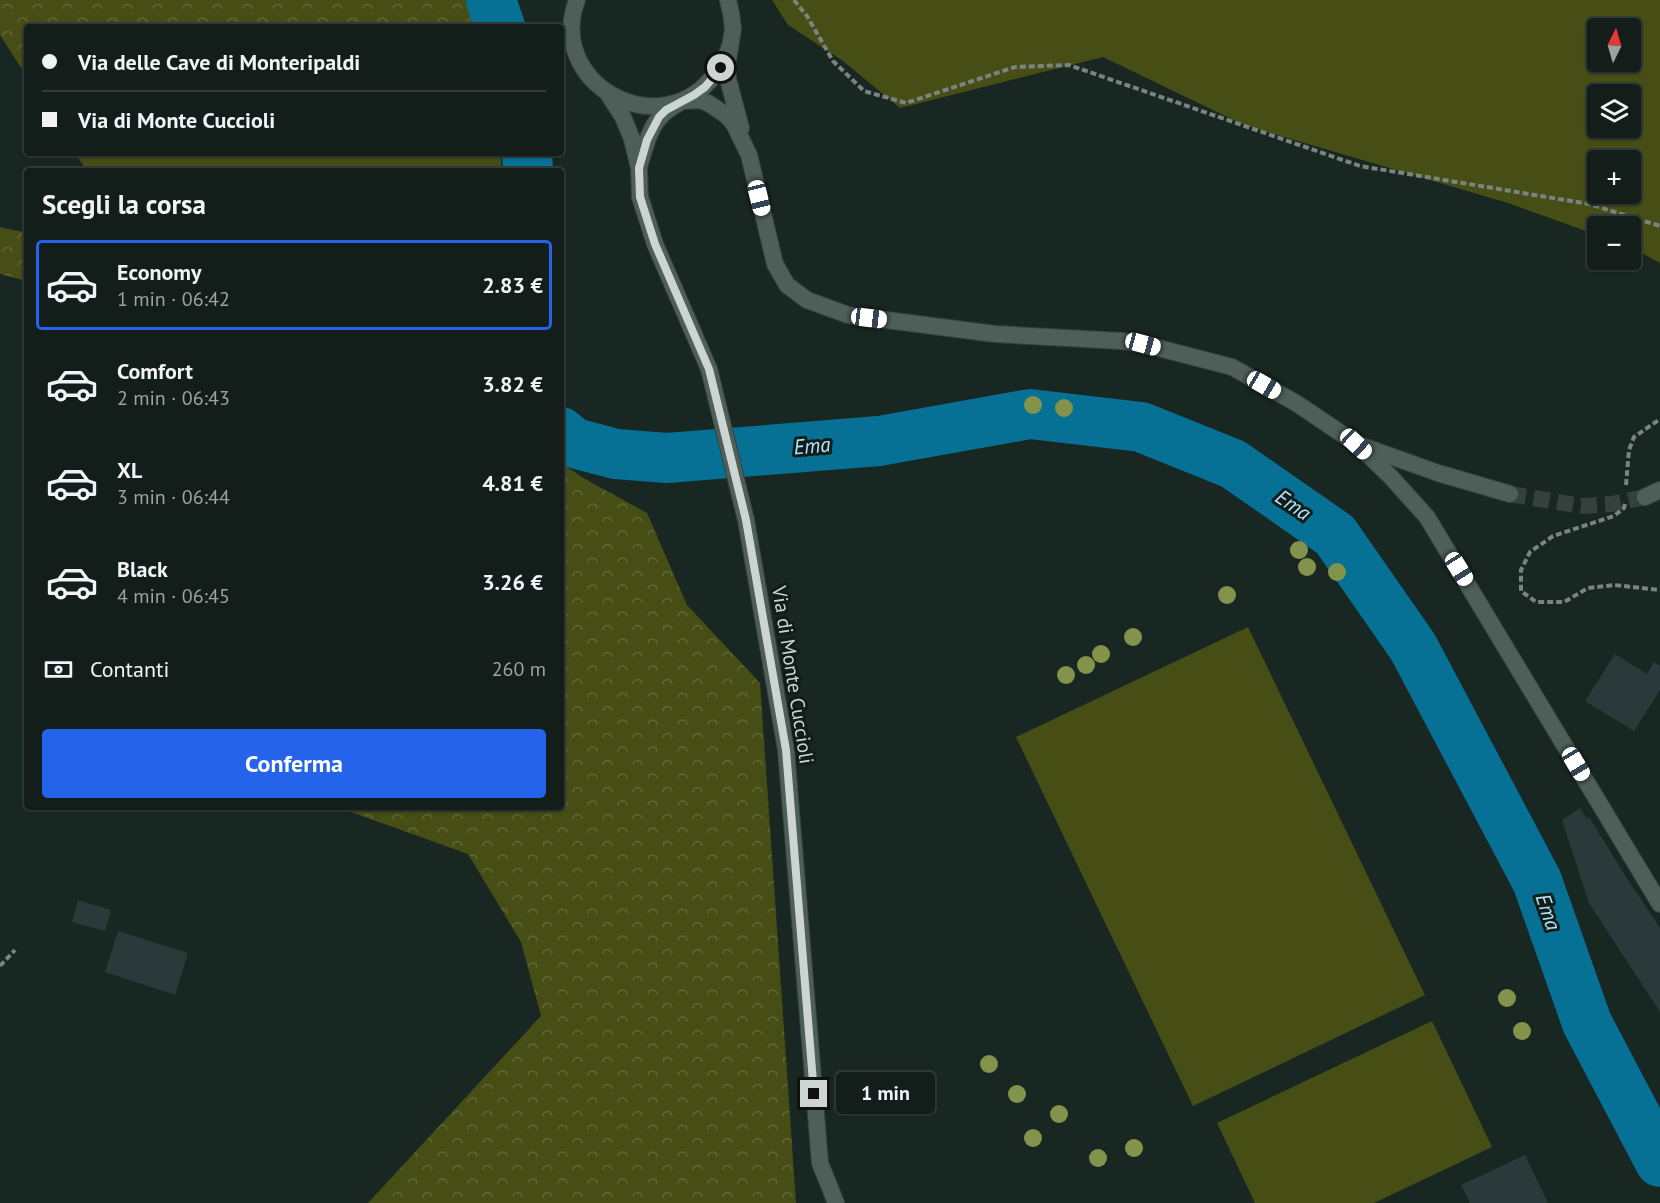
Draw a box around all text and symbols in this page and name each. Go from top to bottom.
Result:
north arrow [1587,18,1641,72]
map controls [1587,18,1641,270]
text: Via delle Cave di Monteripaldi [78,48,360,76]
route start [707,54,734,81]
button: layers [1587,84,1641,138]
text: Via di Monte Cuccioli [78,106,275,134]
button: + [1587,150,1641,204]
car [746,178,772,218]
text: Scegli la corsa [42,187,206,221]
button: − [1587,216,1641,270]
icon: car [45,258,99,312]
text: Economy [117,258,201,286]
text: 2.83 € [482,271,543,299]
text: 1 min · 06:42 [117,286,230,312]
car [850,307,888,329]
car [1123,331,1163,357]
icon: car [45,357,99,411]
text: Comfort [117,357,193,385]
car [1244,368,1284,402]
text: 3.82 € [482,370,543,398]
text: 2 min · 06:43 [117,385,230,411]
car [1337,425,1375,463]
water label: Ema [792,430,832,461]
icon: car [45,456,99,510]
text: XL [117,456,142,484]
text: 4.81 € [482,469,543,497]
water label: Ema [1270,483,1317,527]
text: 3 min · 06:44 [117,484,230,510]
car [1442,549,1476,589]
icon: car [45,555,99,609]
text: Black [117,555,168,583]
text: 3.26 € [482,568,543,596]
text: 4 min · 06:45 [117,583,230,609]
street label: Via di Monte Cuccioli [766,583,820,766]
icon: cash [42,653,75,686]
text: Contanti [90,655,169,683]
text: 260 m [492,656,546,682]
button: Conferma [42,729,546,798]
car [1559,744,1593,784]
water label: Ema [1530,890,1568,934]
callout: 1 min [835,1073,934,1115]
route end [800,1080,827,1107]
text: 1 min [861,1080,910,1106]

